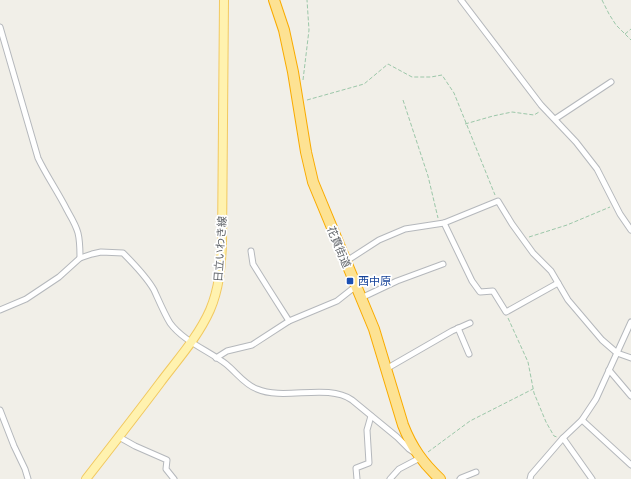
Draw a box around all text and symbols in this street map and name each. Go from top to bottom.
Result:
street label: 日立いわき線 [210,216,230,282]
street label: 花貫街道 [323,224,355,270]
place label: 西中原 [358,273,391,289]
marker: 西中原 [345,276,355,286]

